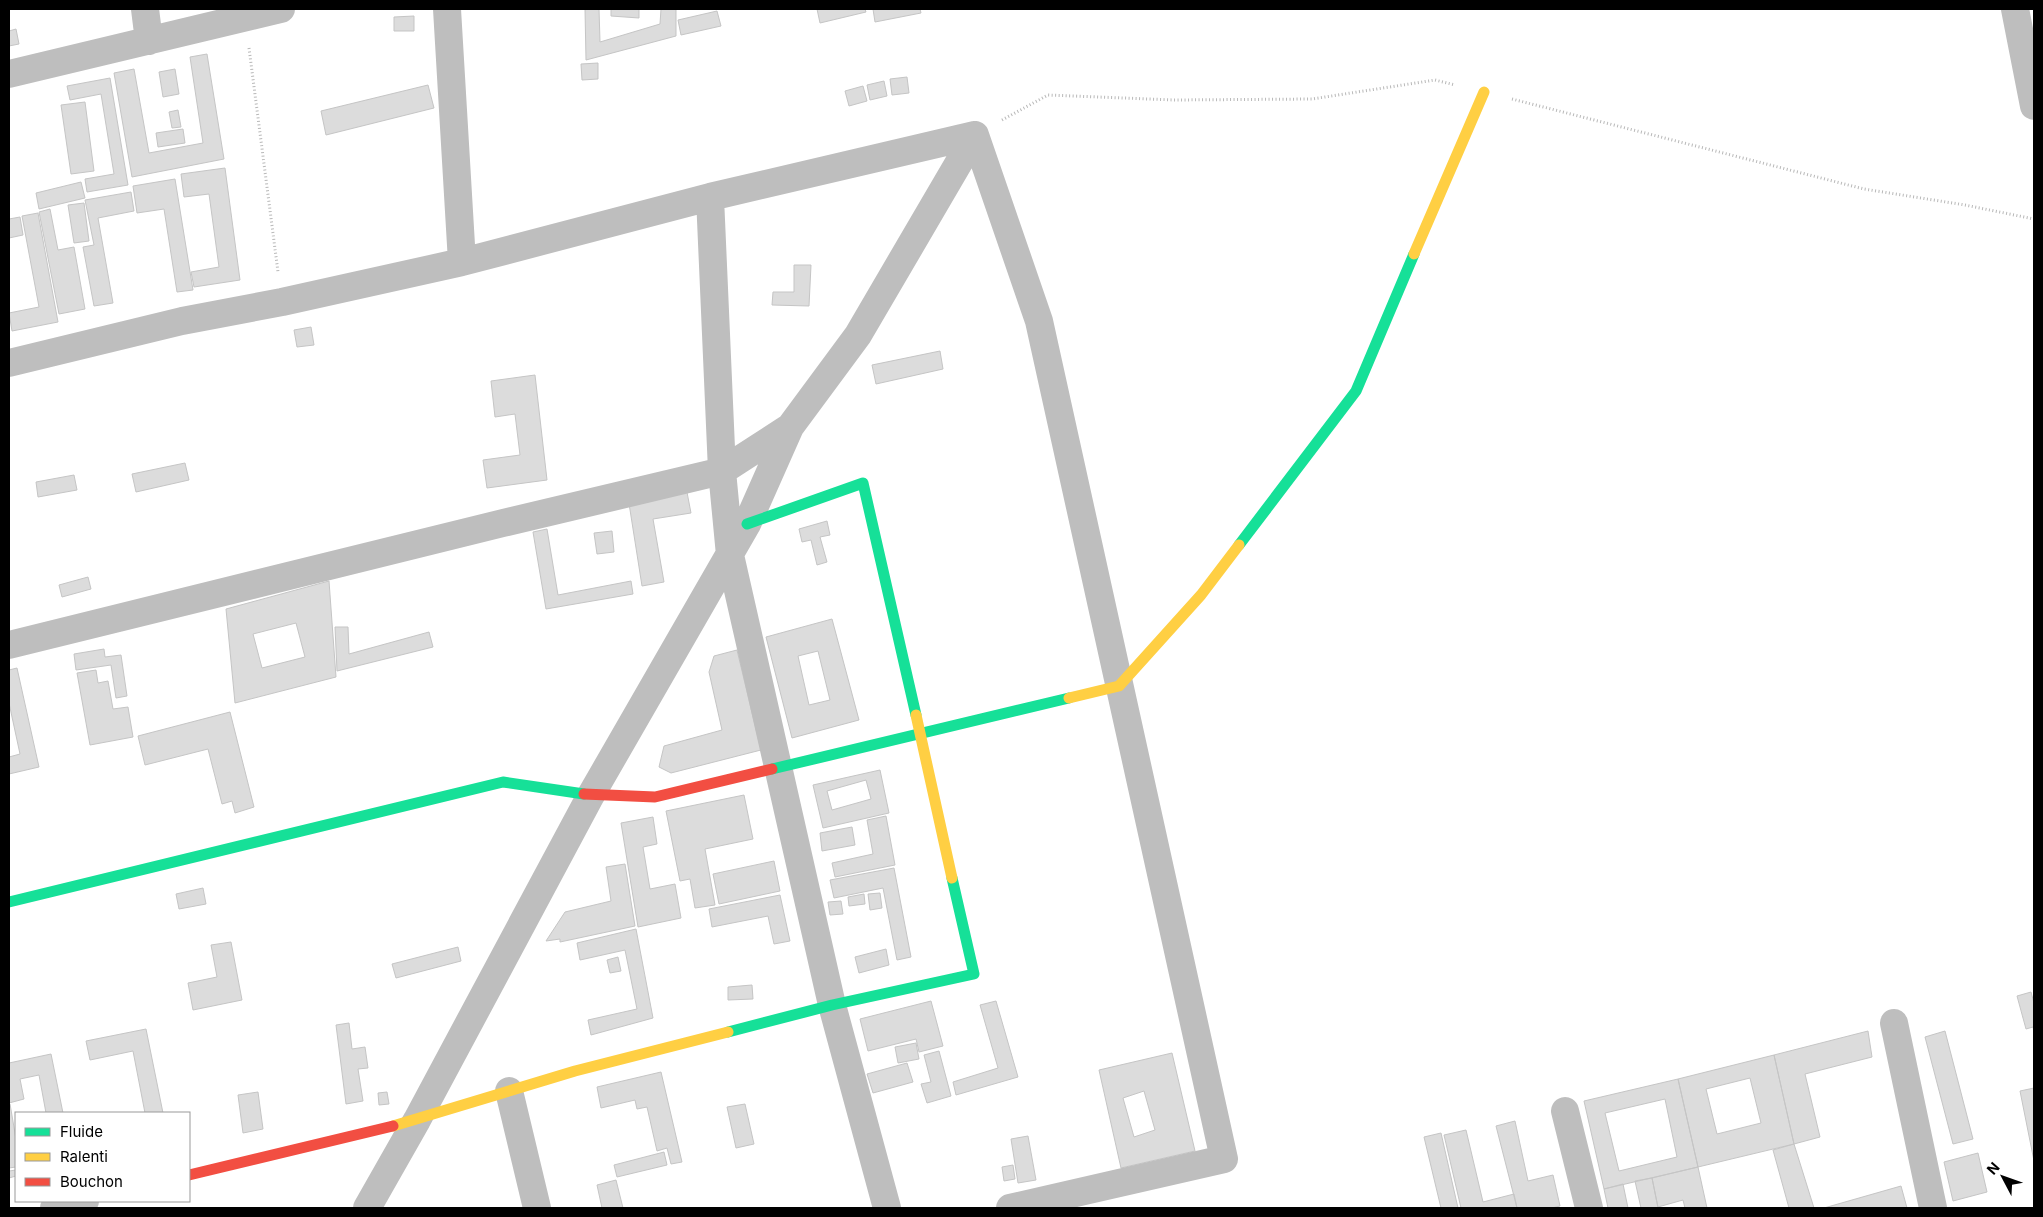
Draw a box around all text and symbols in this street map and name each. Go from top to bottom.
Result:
legend [15,1112,190,1202]
text: Fluide [60,1122,103,1141]
text: Ralenti [60,1147,108,1166]
north arrow [1978,1152,2028,1202]
text: N [1983,1159,2003,1178]
text: Bouchon [60,1172,123,1191]

